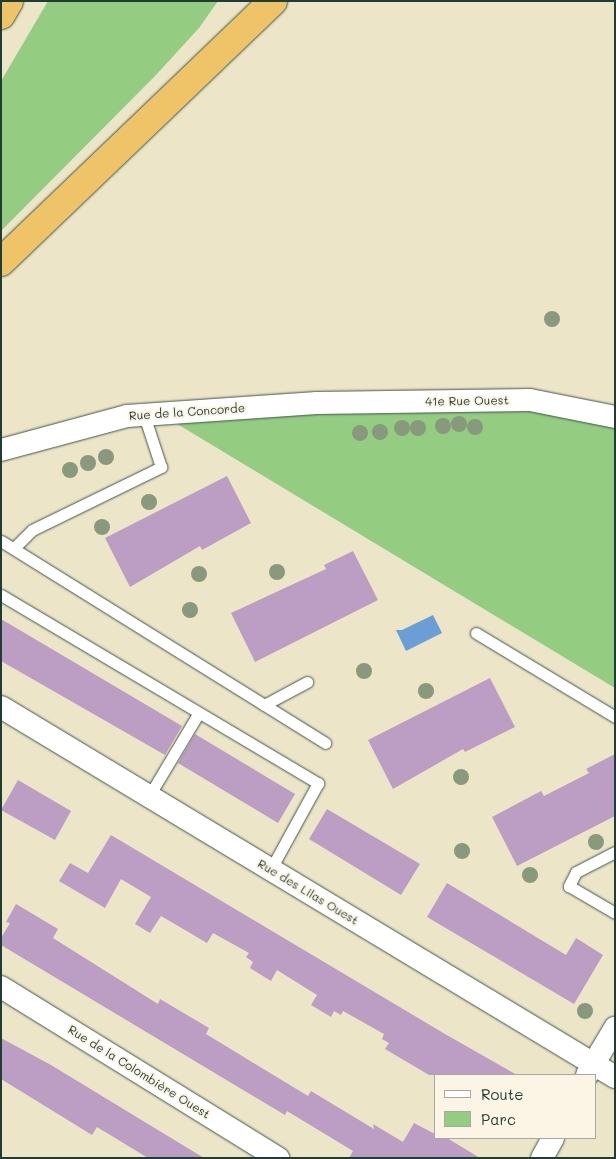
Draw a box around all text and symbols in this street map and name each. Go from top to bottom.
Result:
street label: 41e Rue Ouest [425,393,509,409]
street label: Rue de la Concorde [128,401,246,423]
street label: Rue des Lilas Ouest [255,856,361,928]
street label: Rue de la Colombière Ouest [65,1022,213,1122]
legend [434,1074,596,1139]
text: Route [481,1084,524,1104]
text: Parc [481,1109,516,1129]

